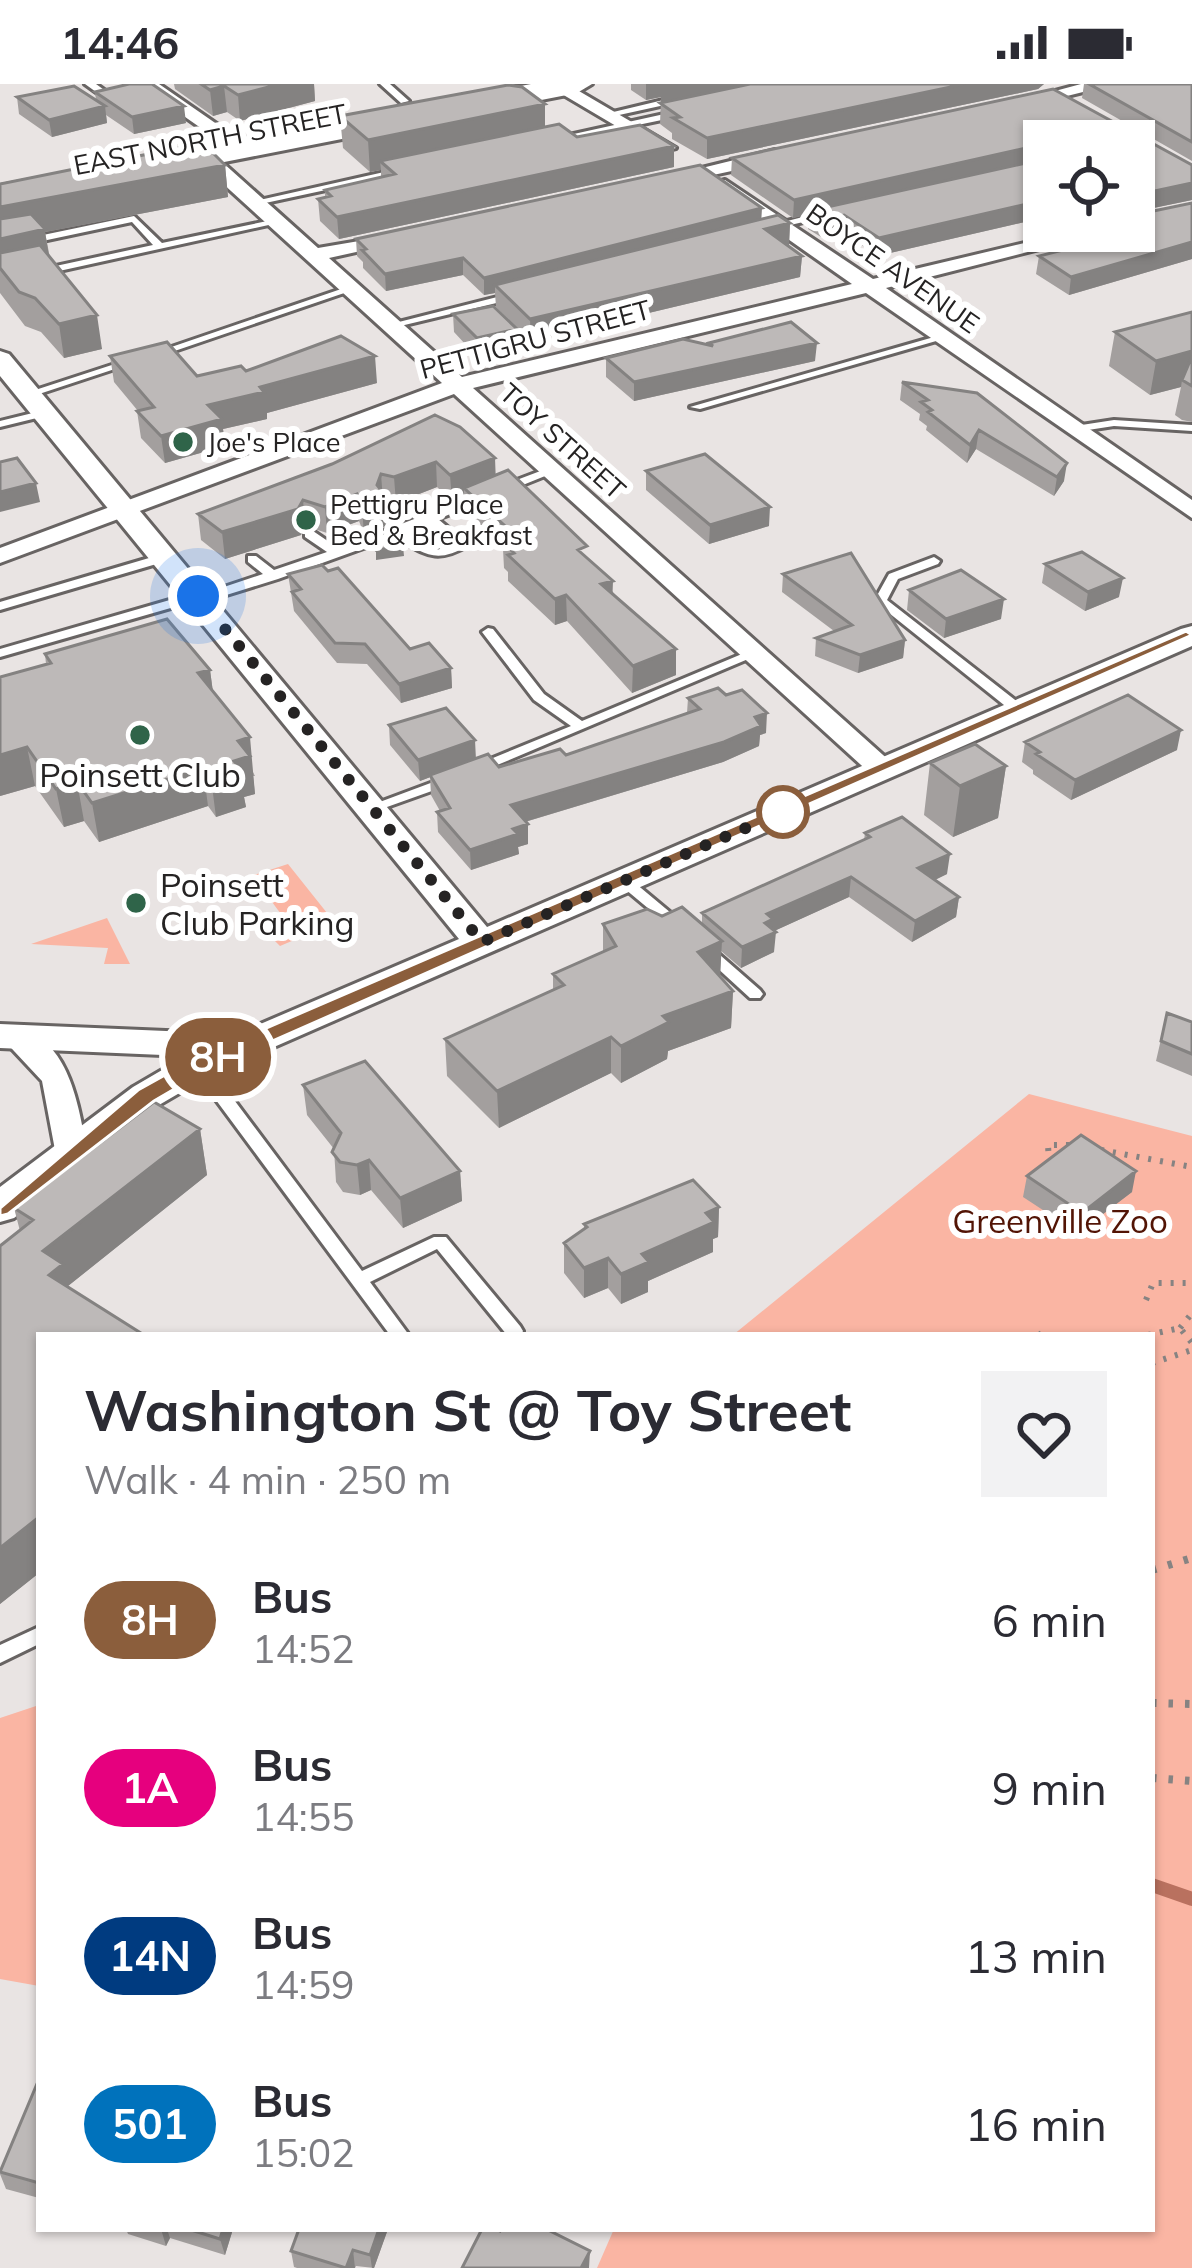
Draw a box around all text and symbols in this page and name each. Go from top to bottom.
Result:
text: 14:46 [60,14,179,70]
street label: EAST NORTH STREET [71,96,349,182]
map controls [1023,120,1155,252]
button: locate [1023,120,1155,252]
street label: BOYCE AVENUE [800,196,986,340]
street label: PETTIGRU STREET [416,292,654,386]
street label: TOY STREET [493,376,633,506]
place label: Joe's Place [207,425,340,459]
marker: Joe's Place [170,429,196,455]
place label: Pettigru Place Bed & Breakfast [330,487,532,552]
marker: Pettigru Place Bed & Breakfast [293,507,319,533]
your location [168,566,228,626]
marker: Poinsett Club [127,722,153,748]
place label: Poinsett Club [39,754,241,795]
unlabelled marker [758,787,808,837]
place label: Poinsett Club Parking [160,864,354,943]
marker: Poinsett Club Parking [123,890,149,916]
line badge: 8H [164,1018,272,1096]
text: 8H [189,1030,247,1083]
park label: Greenville Zoo [952,1200,1168,1241]
button: heart [981,1371,1107,1497]
text: Washington St @ Toy Street [84,1374,851,1445]
text: Walk · 4 min · 250 m [84,1455,451,1504]
text: Bus [252,1568,332,1624]
text: 6 min [992,1592,1107,1648]
text: 8H [121,1593,179,1646]
text: 14:52 [252,1624,355,1673]
text: Bus [252,1736,332,1792]
text: 9 min [992,1760,1107,1816]
text: 1A [122,1761,178,1814]
text: 14:55 [252,1792,355,1841]
text: Bus [252,1904,332,1960]
text: 13 min [965,1928,1107,1984]
text: 14N [109,1929,191,1982]
text: 14:59 [252,1960,355,2009]
text: Bus [252,2072,332,2128]
text: 16 min [965,2096,1107,2152]
text: 501 [112,2097,188,2150]
text: 15:02 [252,2128,355,2177]

